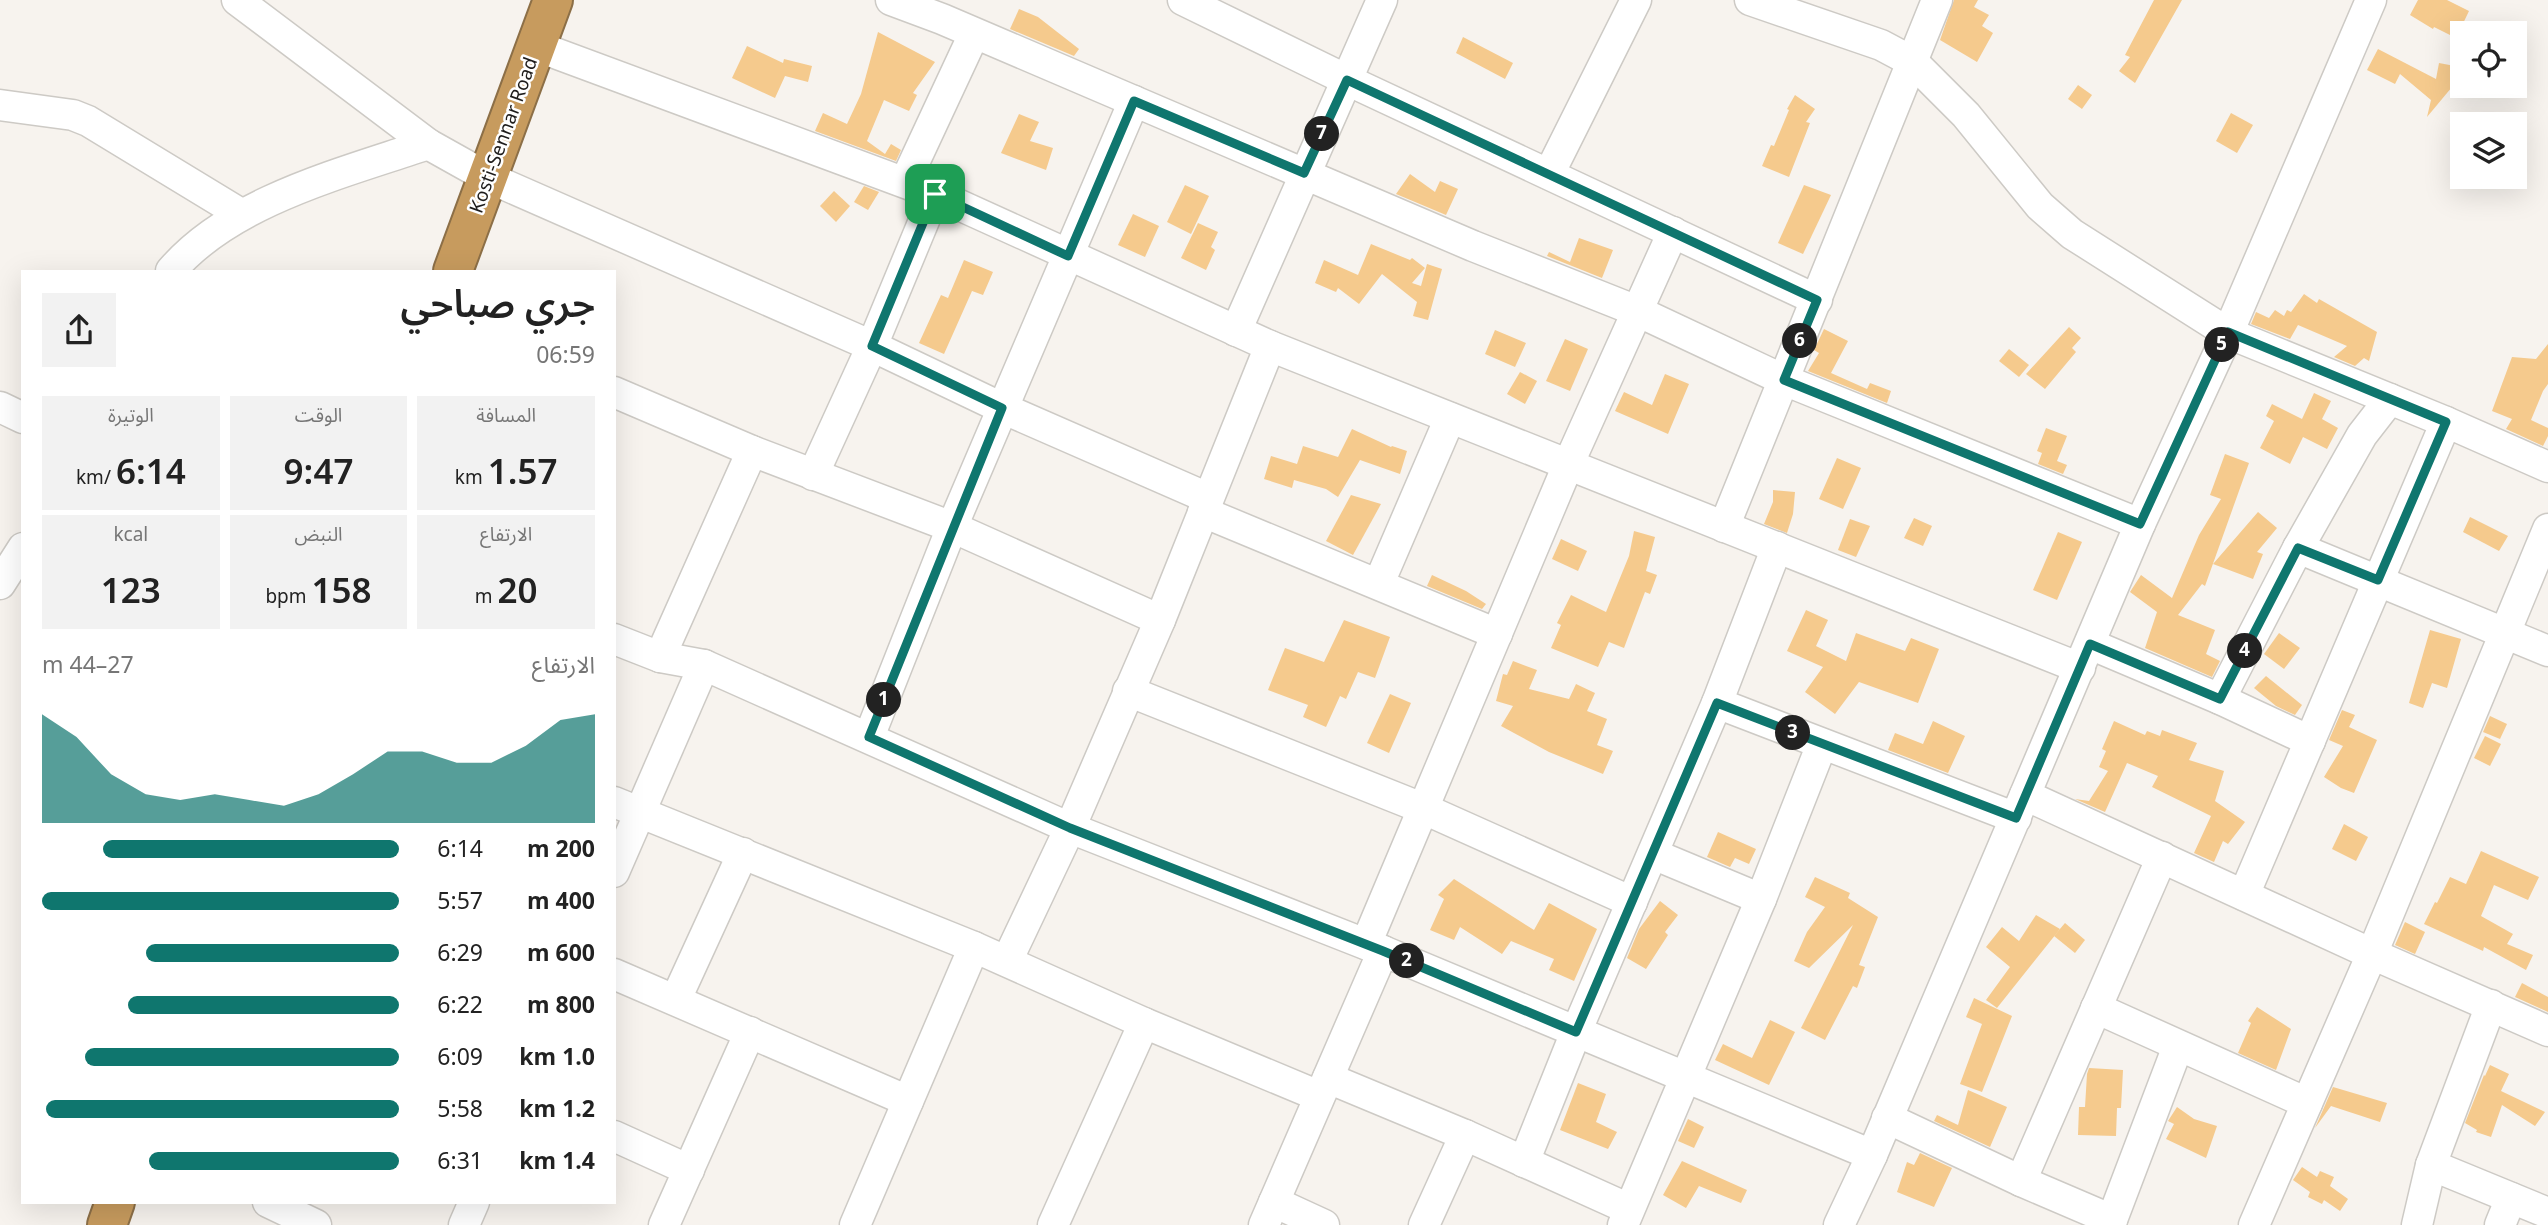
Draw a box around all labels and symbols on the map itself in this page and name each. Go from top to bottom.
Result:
street label: Kosti-Sennar Road [457,51,551,219]
pin: 7 [1304,116,1340,152]
pin [905,164,965,224]
pin: 6 [1783,324,1818,358]
pin: 5 [2204,328,2240,362]
pin: 4 [2228,634,2262,668]
pin: 1 [866,682,902,718]
pin: 3 [1776,716,1811,750]
pin: 2 [1390,944,1424,978]

